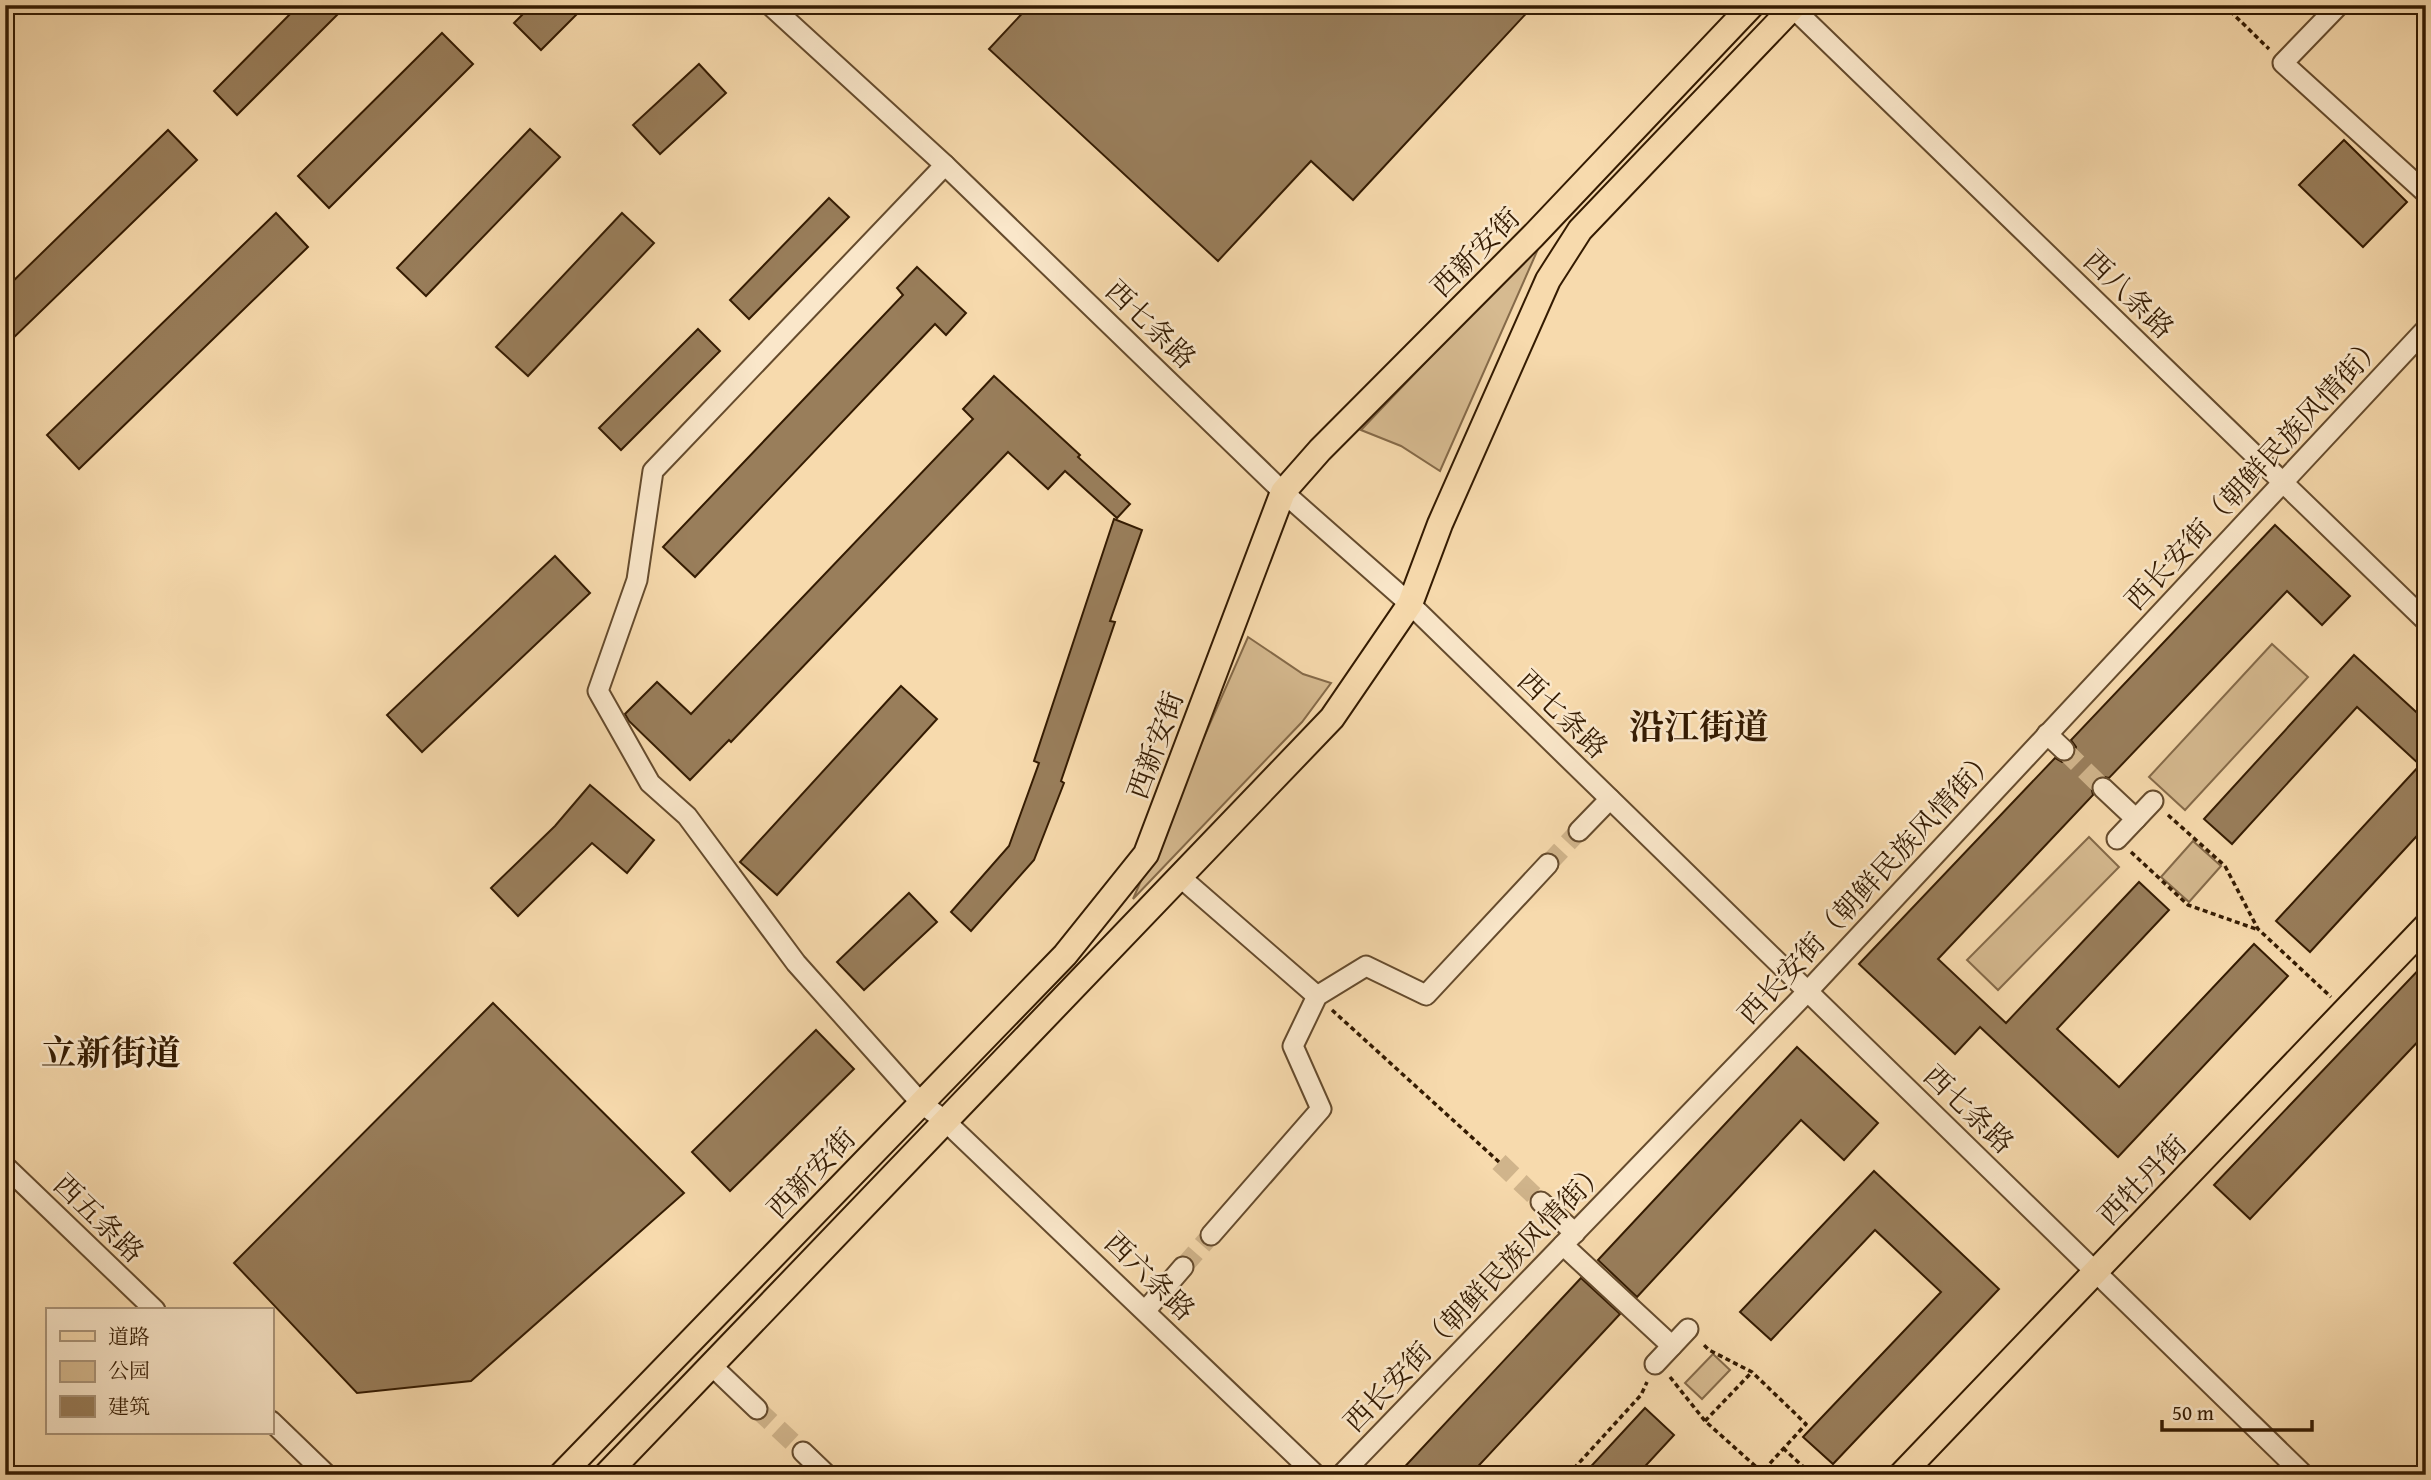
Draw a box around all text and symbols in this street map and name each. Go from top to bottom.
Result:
street label: 西新安街 [1421,198,1529,306]
street label: 西八条路 [2075,240,2184,347]
street label: 西七条路 [1097,270,1206,377]
street label: 西长安街（朝鲜民族风情街） [2115,325,2393,619]
street label: 西七条路 [1509,660,1618,767]
street label: 西新安街 [1116,685,1193,804]
district label: 沿江街道 [1629,701,1769,752]
street label: 西长安街（朝鲜民族风情街） [1728,739,2006,1033]
district label: 立新街道 [41,1027,181,1078]
street label: 西七条路 [1915,1055,2024,1162]
street label: 西新安街 [757,1118,864,1227]
street label: 西牡丹街 [2088,1125,2195,1234]
street label: 西长安街（朝鲜民族风情街） [1333,1150,1616,1441]
street label: 西五条路 [45,1164,154,1271]
street label: 西六条路 [1096,1222,1205,1329]
legend [46,1308,273,1434]
text: 道路 [108,1321,150,1352]
text: 公园 [108,1355,150,1386]
scale bar [2162,1389,2312,1433]
text: 建筑 [108,1391,150,1422]
text: 50 m [2172,1397,2214,1428]

